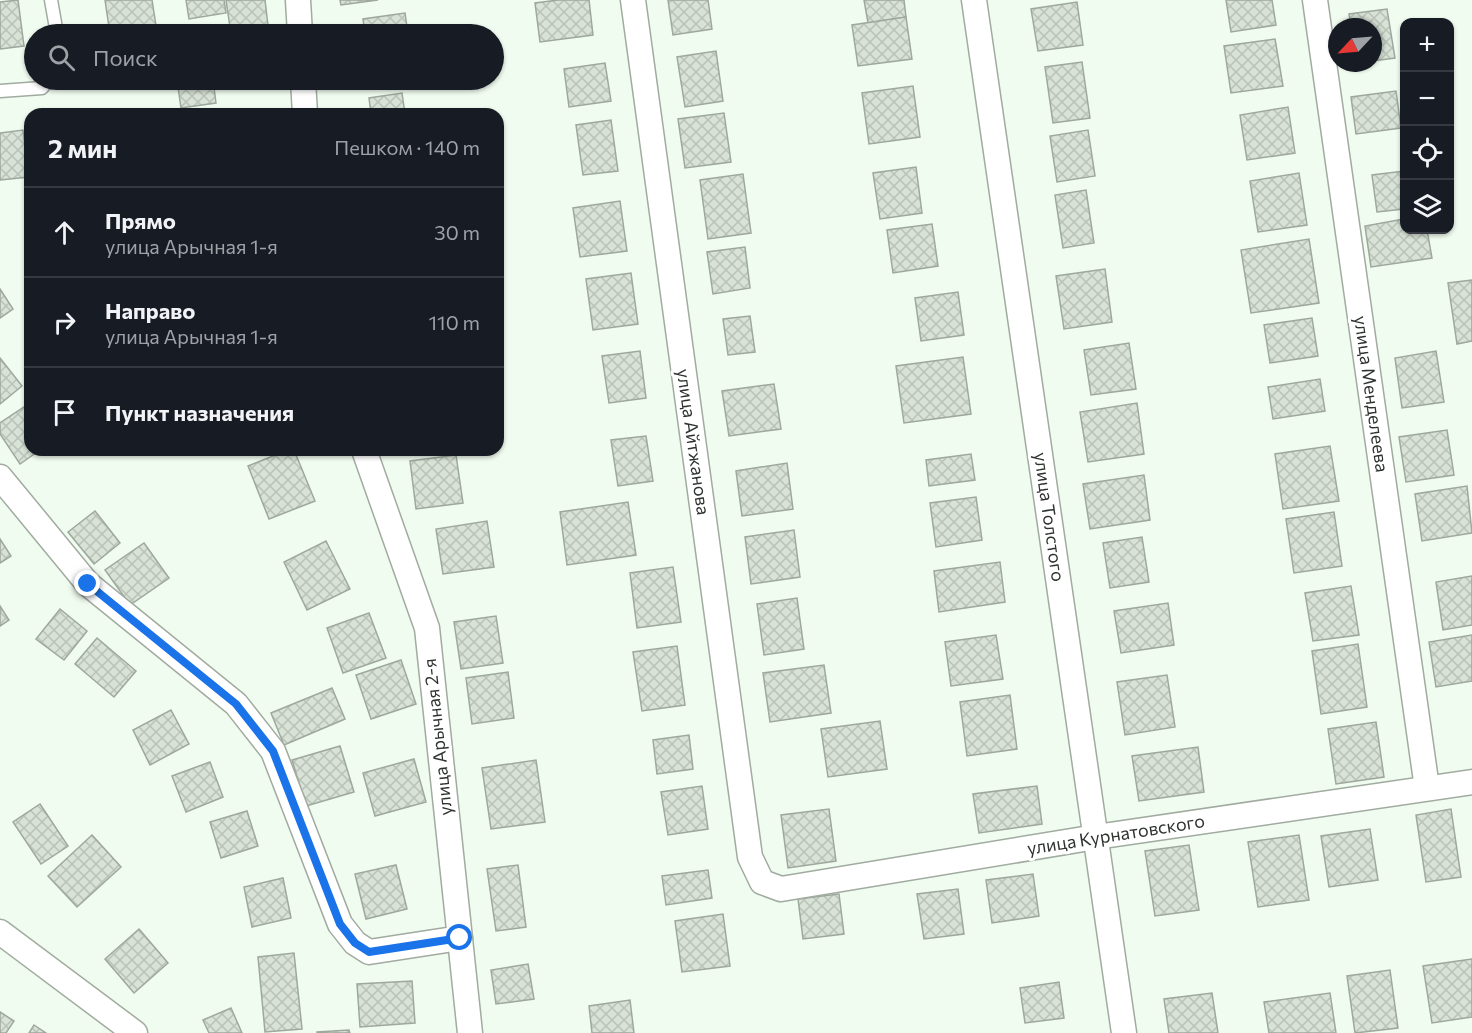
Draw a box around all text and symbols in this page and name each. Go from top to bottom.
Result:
north arrow [1328,18,1382,72]
map controls [1400,18,1454,234]
button: + [1400,18,1454,72]
search box [24,24,504,90]
icon: search [45,41,78,74]
text: Поиск [93,44,158,71]
button: − [1400,72,1454,126]
button: locate [1400,126,1454,180]
text: 2 мин [48,132,117,163]
text: Пешком · 140 m [334,135,480,159]
button: layers [1400,180,1454,234]
text: Прямо [105,207,176,234]
icon: ahead [48,216,81,249]
text: 30 m [434,220,480,244]
text: улица Арычная 1-я [105,234,278,258]
text: Направо [105,297,195,324]
icon: right [48,306,81,339]
text: 110 m [429,310,480,334]
street label: улица Менделеева [1350,314,1394,474]
text: улица Арычная 1-я [105,324,278,348]
street label: улица Айтжанова [673,367,715,516]
icon: arrive [48,396,81,429]
text: Пункт назначения [105,399,294,426]
street label: улица Толстого [1030,451,1070,583]
route end [74,570,100,596]
street label: улица Арычная 2-я [418,658,456,817]
street label: улица Курнатовского [1025,809,1206,859]
route start [446,924,472,950]

